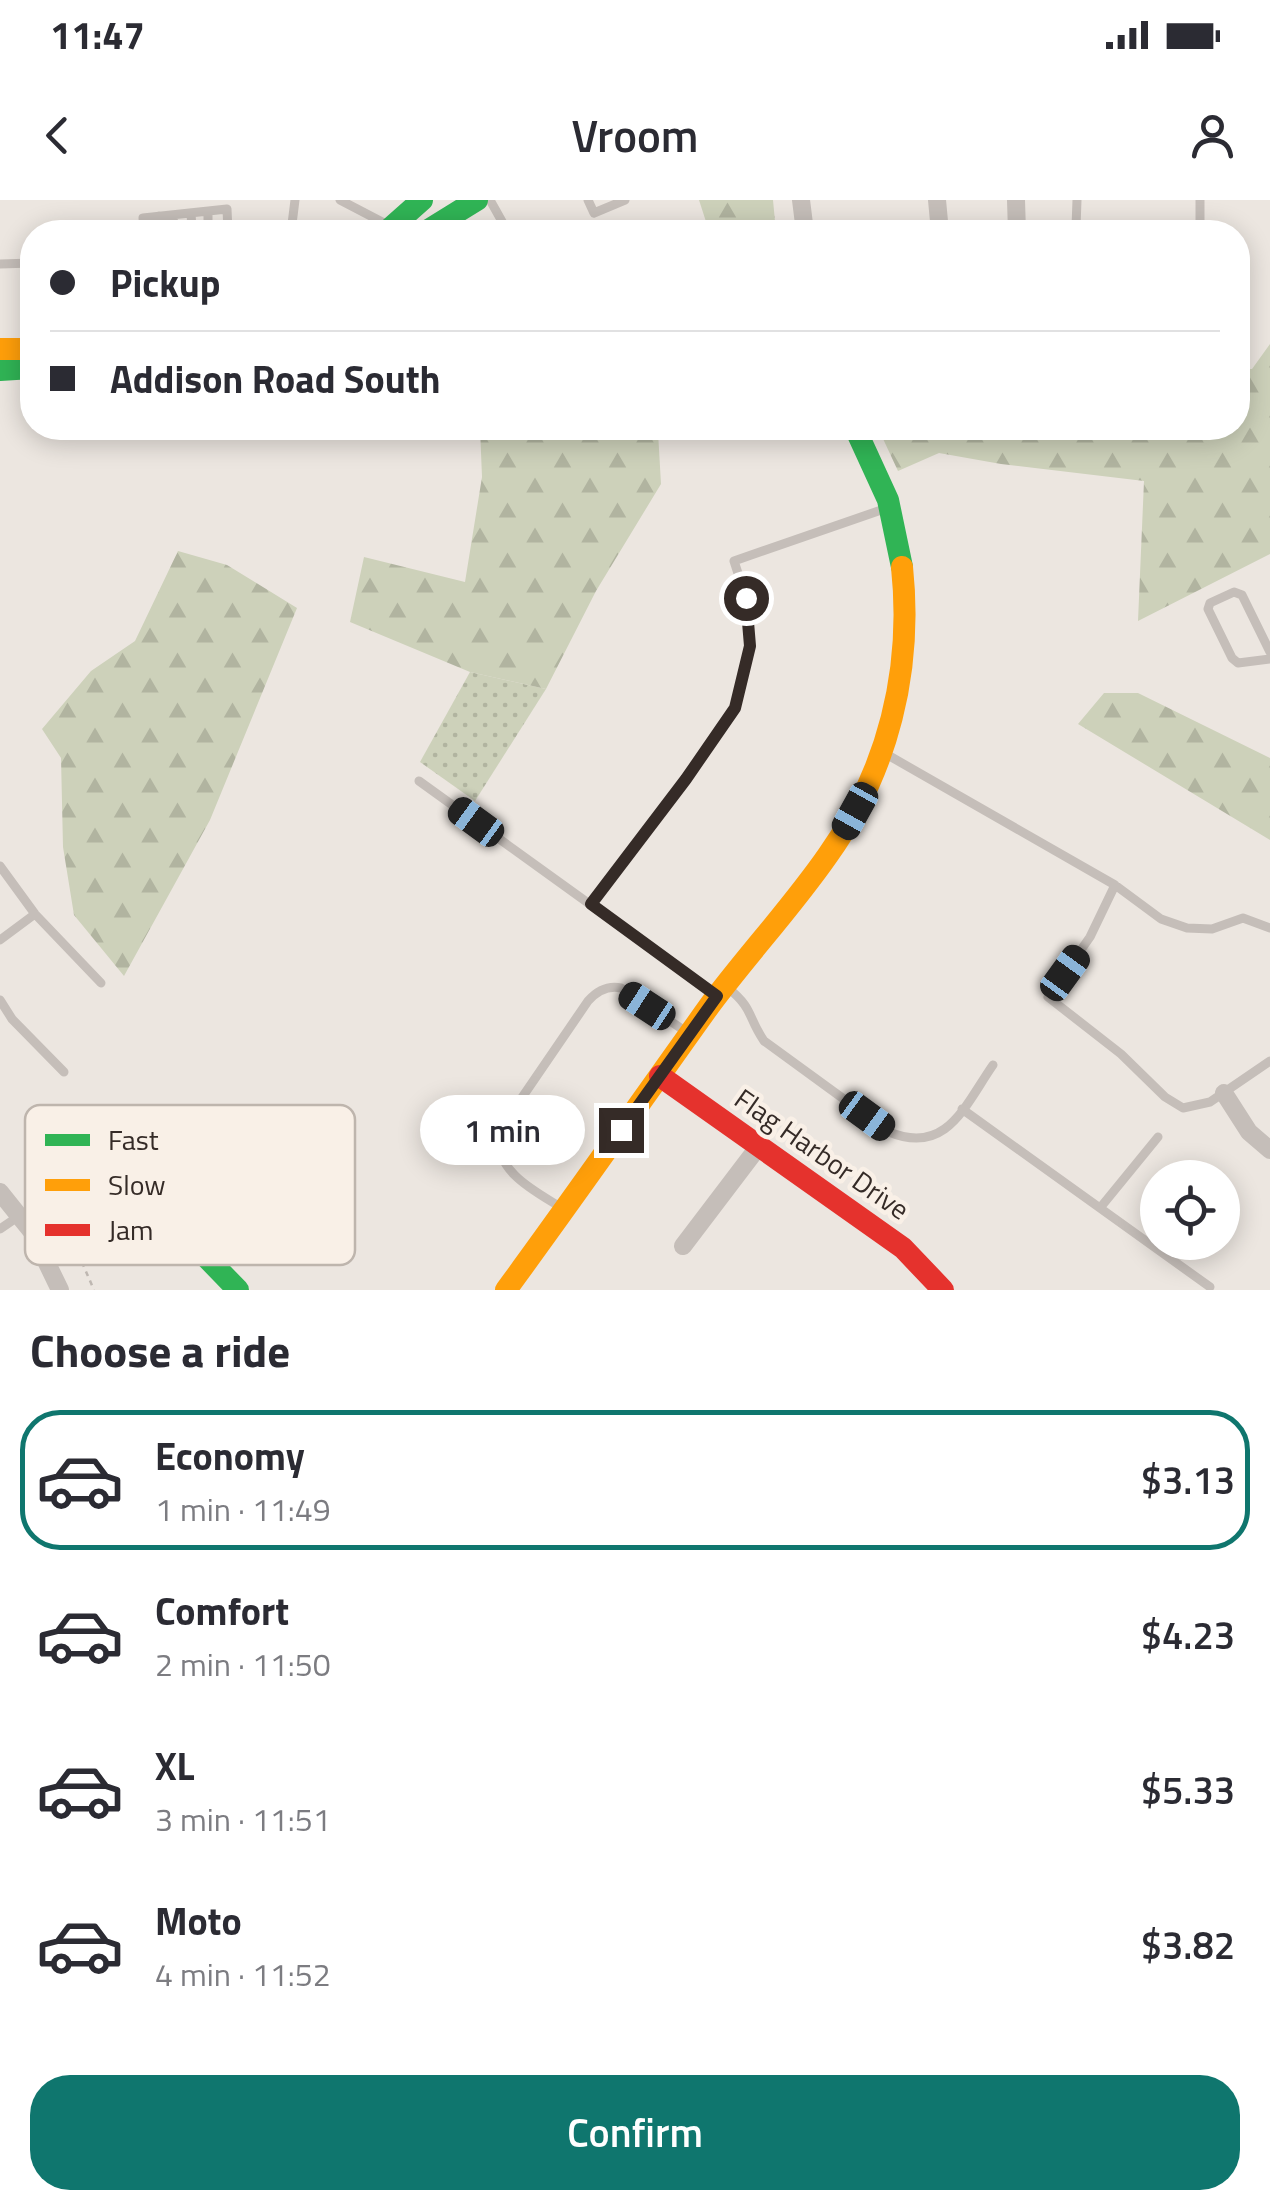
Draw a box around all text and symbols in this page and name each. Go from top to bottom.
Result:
text: 11:47 [50,6,145,64]
text: Vroom [571,101,699,169]
icon: back [30,108,85,163]
icon: person [1185,108,1240,163]
text: Pickup [110,254,220,312]
text: Addison Road South [110,350,441,408]
route start [724,576,769,621]
car [827,777,883,845]
car [443,792,509,852]
car [1035,940,1095,1006]
car [614,977,680,1035]
street label: Flag Harbor Drive [726,1077,919,1230]
car [834,1086,900,1146]
callout: 1 min [421,1095,586,1165]
legend [25,1105,355,1265]
text: 1 min [464,1106,541,1154]
route end [599,1108,644,1153]
text: Fast [108,1118,159,1161]
map controls [1140,1160,1240,1260]
button: locate [1140,1160,1240,1260]
text: Slow [108,1163,166,1206]
text: Jam [108,1208,154,1251]
text: Choose a ride [30,1316,290,1384]
text: Economy [155,1427,305,1485]
icon: car [35,1435,125,1525]
text: $3.13 [1141,1451,1235,1509]
text: 1 min · 11:49 [155,1485,331,1533]
text: Comfort [155,1582,289,1640]
icon: car [35,1590,125,1680]
text: $4.23 [1141,1606,1235,1664]
text: 2 min · 11:50 [155,1640,331,1688]
text: XL [155,1737,195,1795]
icon: car [35,1745,125,1835]
text: $5.33 [1141,1761,1235,1819]
text: 3 min · 11:51 [155,1795,331,1843]
text: Moto [155,1892,242,1950]
icon: car [35,1900,125,1990]
text: $3.82 [1141,1916,1235,1974]
text: 4 min · 11:52 [155,1950,331,1998]
button: Confirm [30,2075,1240,2190]

